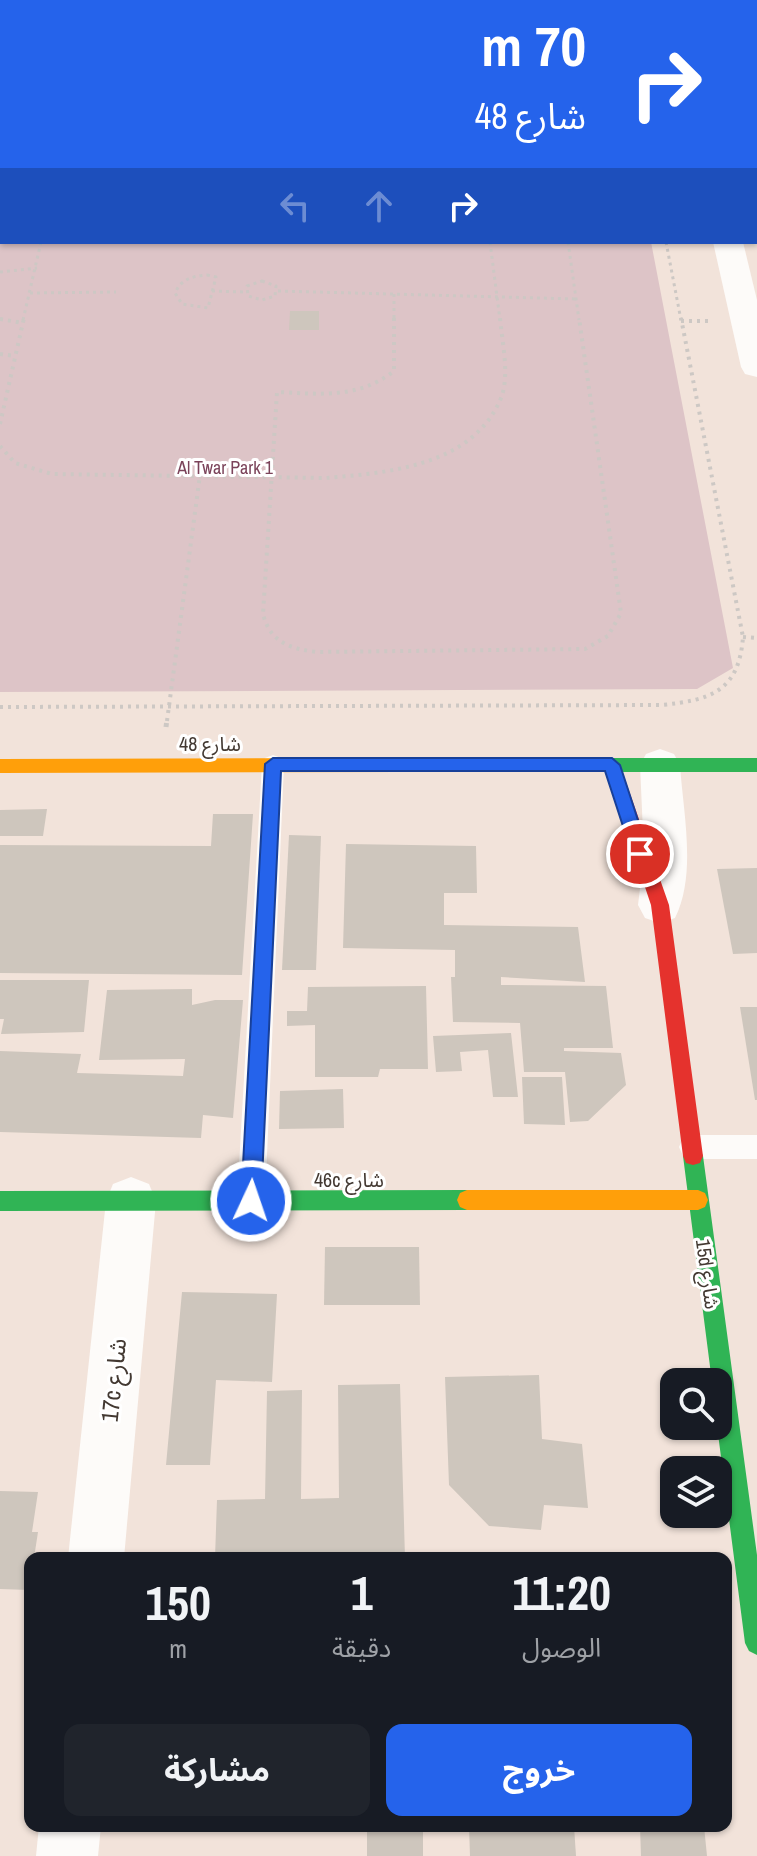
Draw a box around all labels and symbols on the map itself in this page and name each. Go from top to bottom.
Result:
park label: Al Twar Park 1 [176,455,274,480]
street label: شارع 48 [179,730,241,759]
pin [606,820,674,888]
position arrow [209,1159,293,1243]
street label: 46c شارع [314,1166,384,1195]
street label: 15d شارع [688,1237,726,1311]
street label: 17c شارع [93,1337,135,1424]

